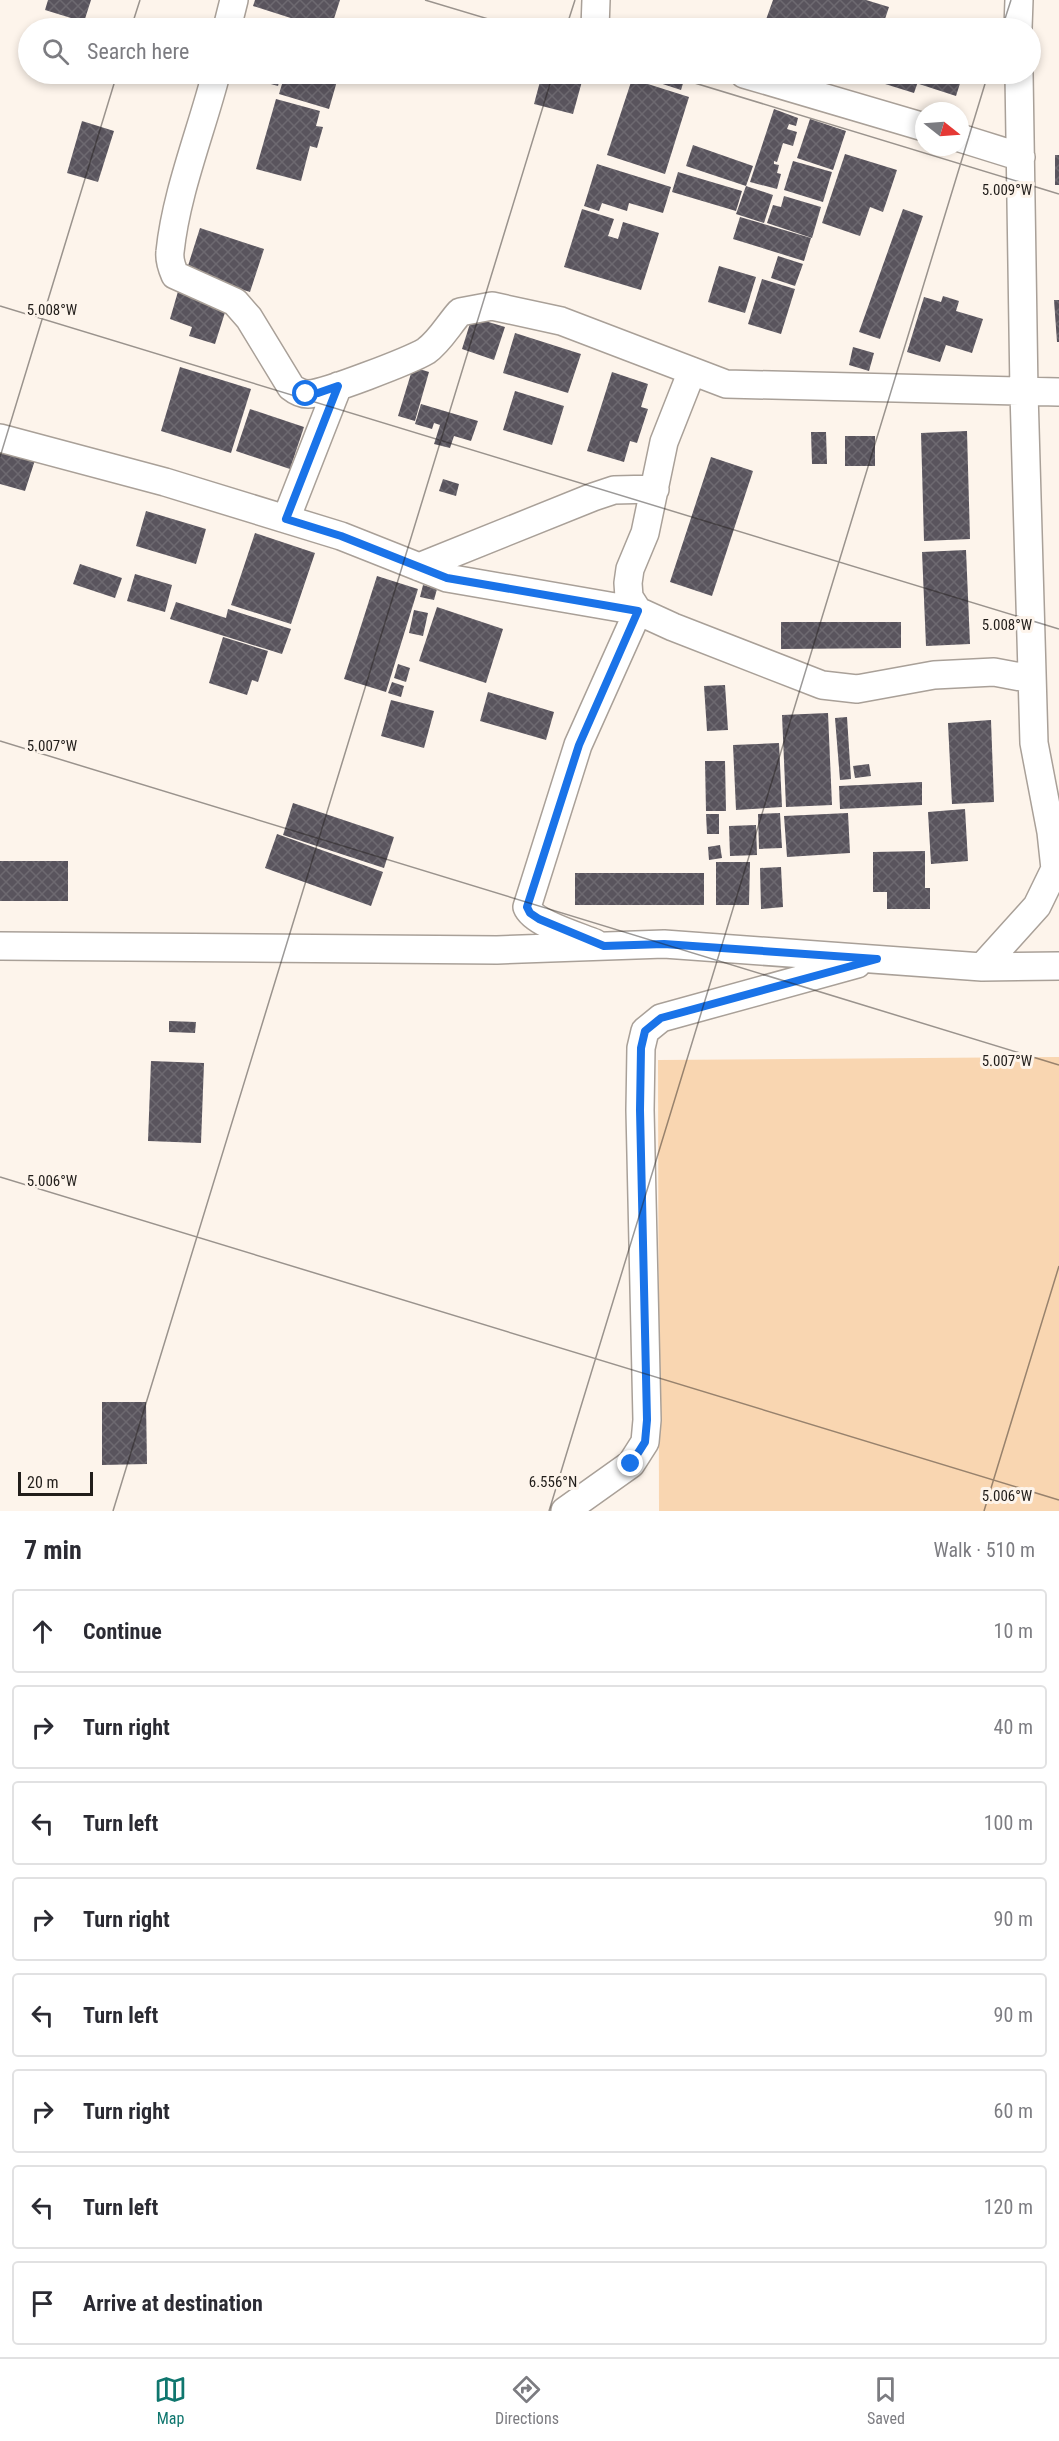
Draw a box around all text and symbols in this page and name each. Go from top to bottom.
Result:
search box [18,18,1041,84]
icon: search [39,35,72,68]
text: Search here [87,39,189,64]
north arrow [915,102,969,156]
text: 5.009°W [982,181,1033,199]
text: 5.008°W [27,301,78,319]
route start [292,380,318,406]
text: 5.008°W [982,616,1033,634]
text: 5.007°W [27,737,78,755]
text: 5.007°W [982,1052,1033,1070]
text: 5.006°W [27,1172,78,1190]
route end [617,1450,643,1476]
scale bar [18,1469,93,1496]
text: 20 m [27,1473,59,1492]
text: 6.556°N [529,1473,577,1491]
text: 5.006°W [982,1487,1033,1505]
text: 7 min [24,1535,82,1565]
text: Walk · 510 m [934,1538,1035,1562]
icon: ahead [26,1615,59,1648]
text: Continue [83,1619,162,1644]
text: 10 m [994,1619,1033,1643]
icon: right [26,1711,59,1744]
text: Turn right [83,1715,170,1740]
text: 40 m [994,1715,1033,1739]
icon: left [26,1807,59,1840]
text: Turn left [83,1811,158,1836]
text: 100 m [984,1811,1033,1835]
icon: right [26,1903,59,1936]
text: Turn right [83,1907,170,1932]
text: 90 m [994,1907,1033,1931]
icon: left [26,1999,59,2032]
text: Turn left [83,2003,158,2028]
text: 90 m [994,2003,1033,2027]
icon: right [26,2095,59,2128]
text: Turn right [83,2099,170,2124]
text: 60 m [994,2099,1033,2123]
icon: left [26,2191,59,2224]
text: Turn left [83,2195,158,2220]
text: 120 m [984,2195,1033,2219]
icon: arrive [26,2287,59,2320]
text: Arrive at destination [83,2291,263,2316]
tab: Map [154,2373,187,2428]
tab: Directions [495,2373,559,2428]
tab: Saved [867,2373,905,2428]

